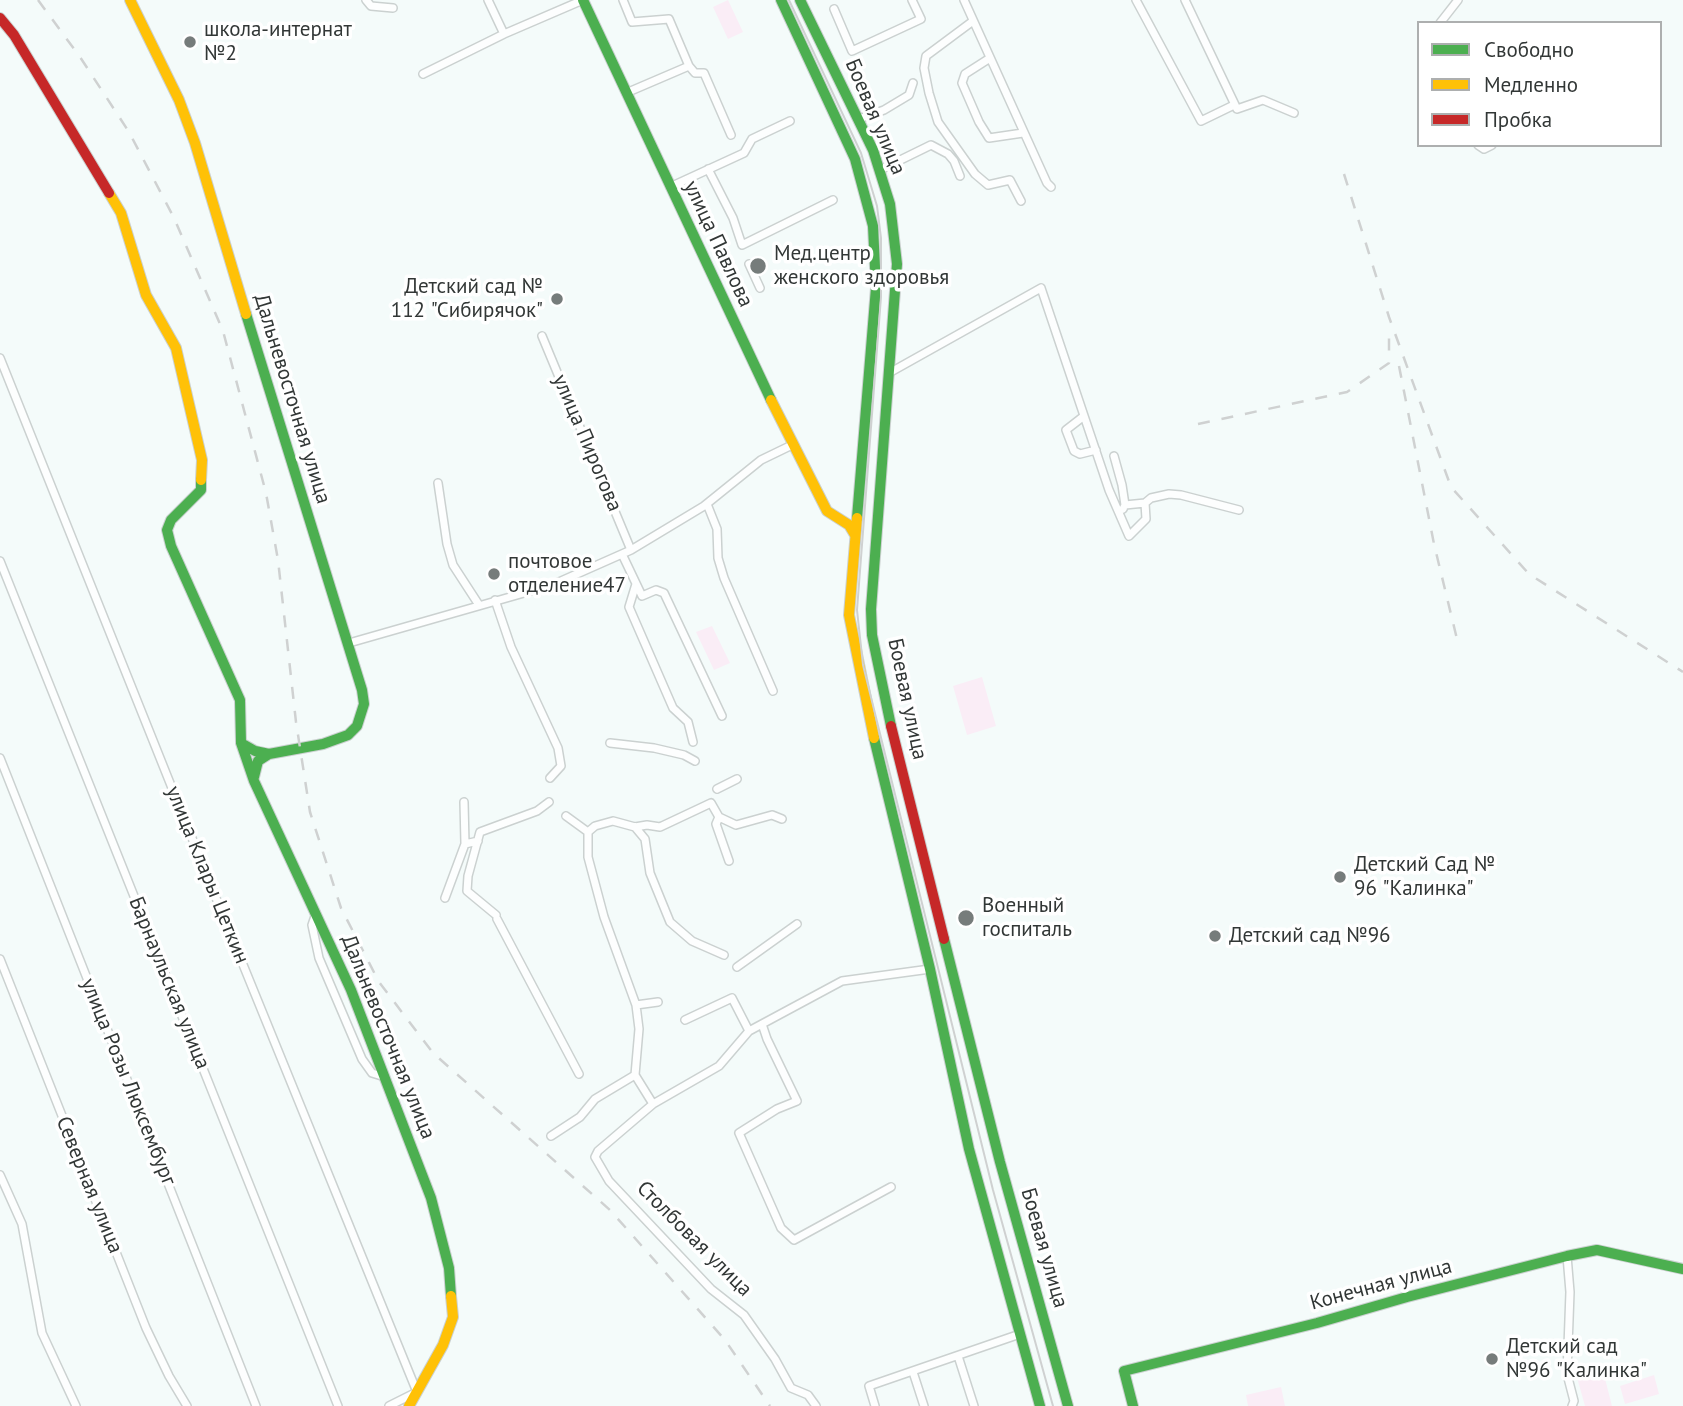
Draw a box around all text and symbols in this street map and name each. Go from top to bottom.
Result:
place label: школа-интернат №2 [204,17,352,67]
legend [1417,21,1662,147]
marker: школа-интернат №2 [182,34,198,50]
text: Свободно [1484,36,1574,63]
street label: Боевая улица [839,55,911,179]
text: Медленно [1484,71,1578,98]
text: Пробка [1484,106,1552,133]
street label: улица Павлова [678,177,758,311]
place label: Мед.центр женского здоровья [774,241,949,291]
marker: Мед.центр женского здоровья [748,256,768,276]
place label: Детский сад № 112 "Сибирячок" [391,274,543,324]
street label: Дальневосточная улица [248,291,336,507]
marker: Детский сад № 112 "Сибирячок" [549,291,565,307]
street label: улица Пирогова [547,371,627,515]
place label: почтовое отделение47 [508,549,626,599]
marker: почтовое отделение47 [486,566,502,582]
street label: Боевая улица [882,636,932,762]
street label: улица Клары Цеткин [160,782,254,968]
place label: Детский Сад № 96 "Калинка" [1354,852,1495,902]
marker: Детский Сад № 96 "Калинка" [1332,869,1348,885]
street label: Барнаульская улица [123,893,215,1073]
place label: Военный госпиталь [982,893,1072,943]
marker: Военный госпиталь [956,908,976,928]
place label: Детский сад №96 [1229,923,1391,949]
marker: Детский сад №96 [1207,928,1223,944]
street label: Дальневосточная улица [335,931,441,1143]
street label: улица Розы Люксембург [75,975,181,1189]
street label: Северная улица [50,1113,128,1257]
street label: Столбовая улица [631,1176,757,1302]
street label: Боевая улица [1015,1185,1073,1311]
street label: Конечная улица [1307,1254,1455,1316]
place label: Детский сад №96 "Калинка" [1506,1334,1647,1384]
marker: Детский сад №96 "Калинка" [1484,1351,1500,1367]

